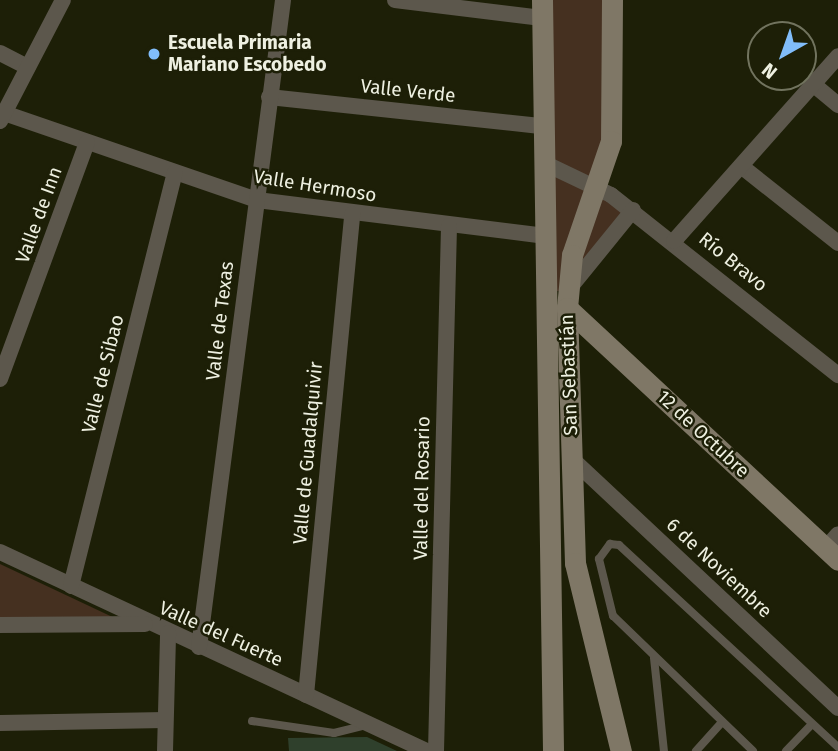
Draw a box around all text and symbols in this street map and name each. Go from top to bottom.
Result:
north arrow [747,21,817,91]
place label: Escuela Primaria Mariano Escobedo [168,32,327,76]
marker: Escuela Primaria Mariano Escobedo [146,46,162,62]
text: N [757,58,782,84]
street label: Valle Verde [359,75,457,107]
street label: Valle de Inn [11,164,67,266]
street label: Valle Hermoso [252,165,378,207]
street label: Río Bravo [694,227,772,297]
street label: Valle de Texas [201,260,239,382]
street label: Valle de Sibao [77,312,129,436]
street label: San Sebastián [555,314,583,436]
street label: Valle de Guadalquivir [289,361,327,545]
street label: 12 de Octubre [652,385,754,483]
street label: Valle del Rosario [409,416,435,560]
street label: 6 de Noviembre [662,513,776,623]
street label: Valle del Fuerte [156,597,286,671]

